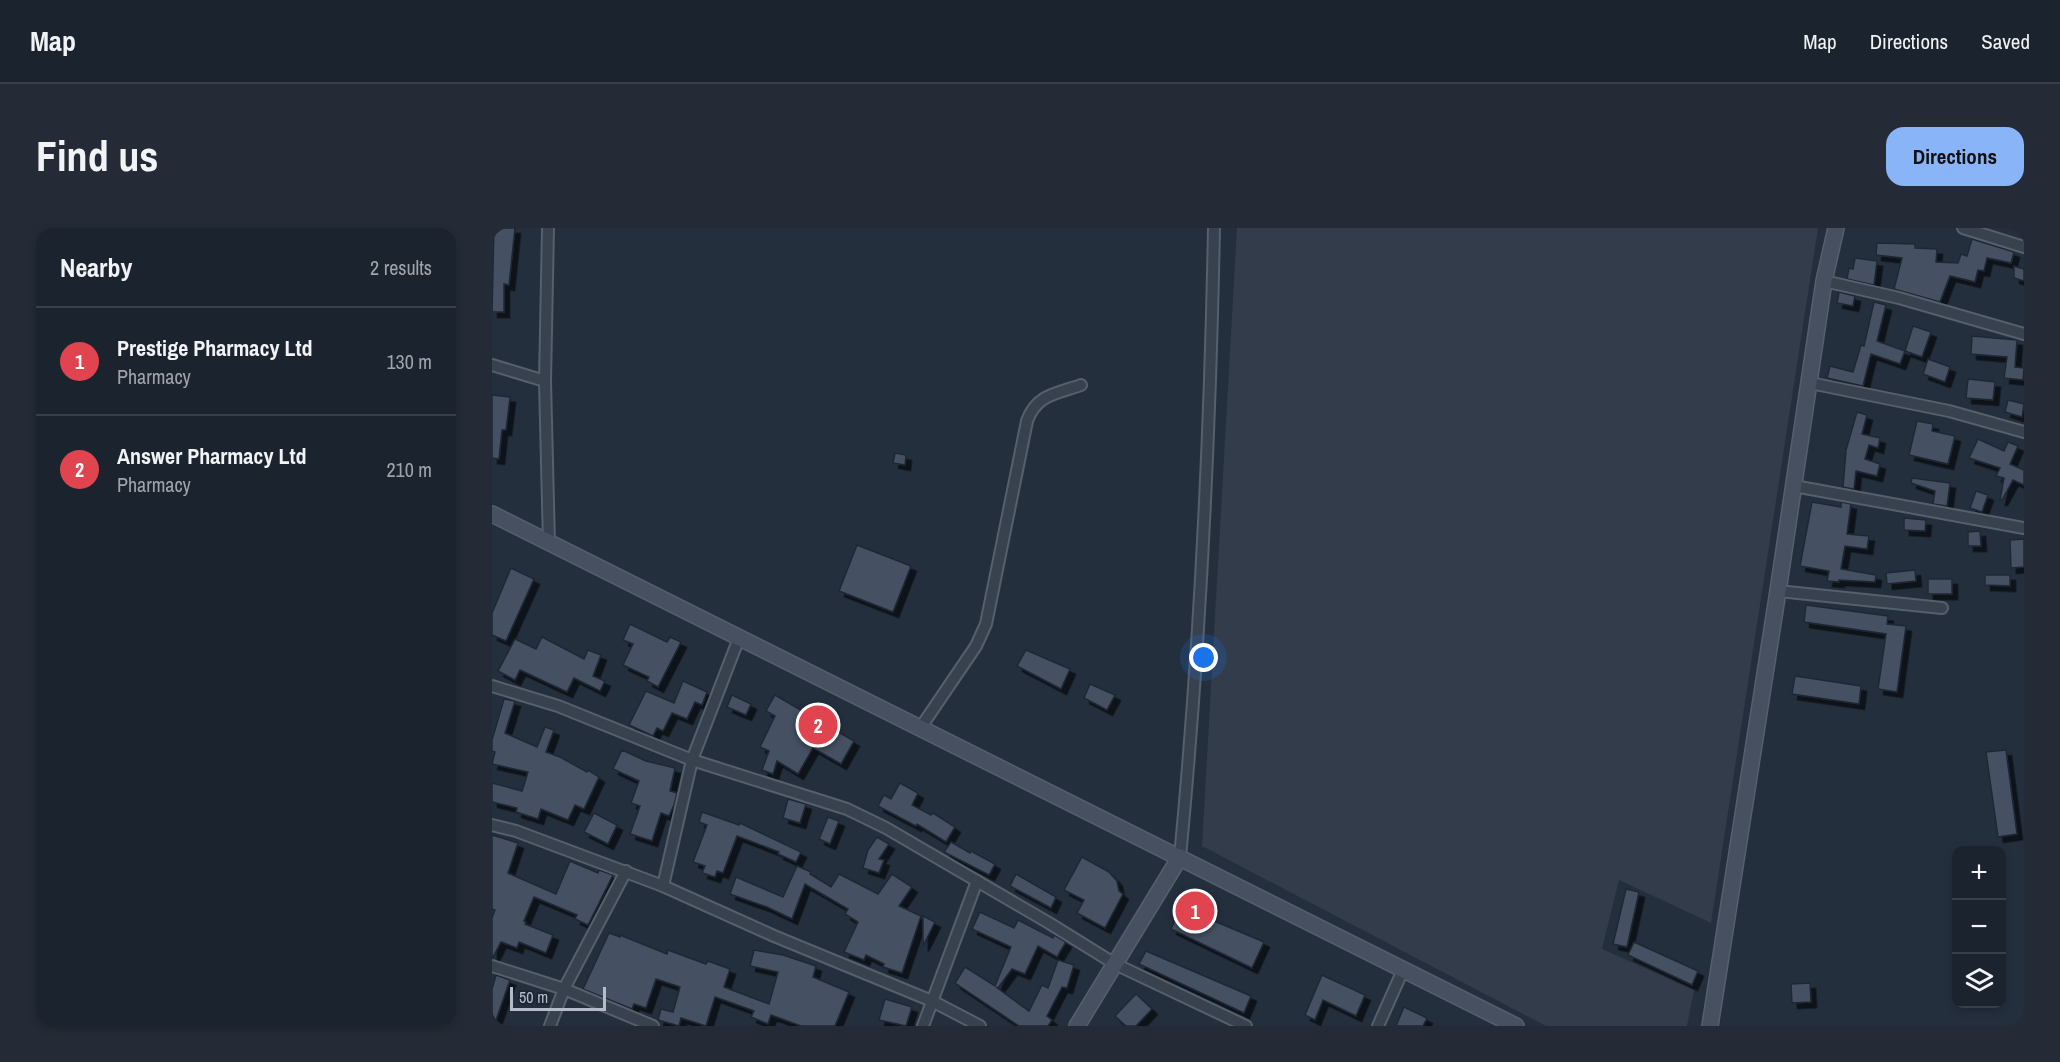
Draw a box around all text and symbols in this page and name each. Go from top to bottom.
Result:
text: Map [30,22,76,60]
text: Map [1803,27,1837,56]
text: Directions [1870,27,1948,56]
text: Saved [1981,27,2030,56]
button: Directions [1886,127,2024,186]
text: Find us [36,128,158,184]
text: Nearby [60,250,132,285]
text: 2 results [370,254,432,281]
text: Prestige Pharmacy Ltd [117,333,313,363]
text: 1 [75,348,84,375]
text: 130 m [386,348,432,375]
text: Pharmacy [117,363,191,390]
text: Answer Pharmacy Ltd [117,441,307,471]
text: 2 [75,456,84,483]
text: 210 m [386,456,432,483]
text: Pharmacy [117,471,191,498]
your location [1189,643,1218,672]
pin: 2 [798,702,838,748]
map controls [1952,846,2006,1008]
button: + [1952,846,2006,900]
pin: 1 [1176,888,1214,934]
button: − [1952,900,2006,954]
button: layers [1952,954,2006,1008]
scale bar [510,984,606,1012]
text: 50 m [519,986,548,1008]

